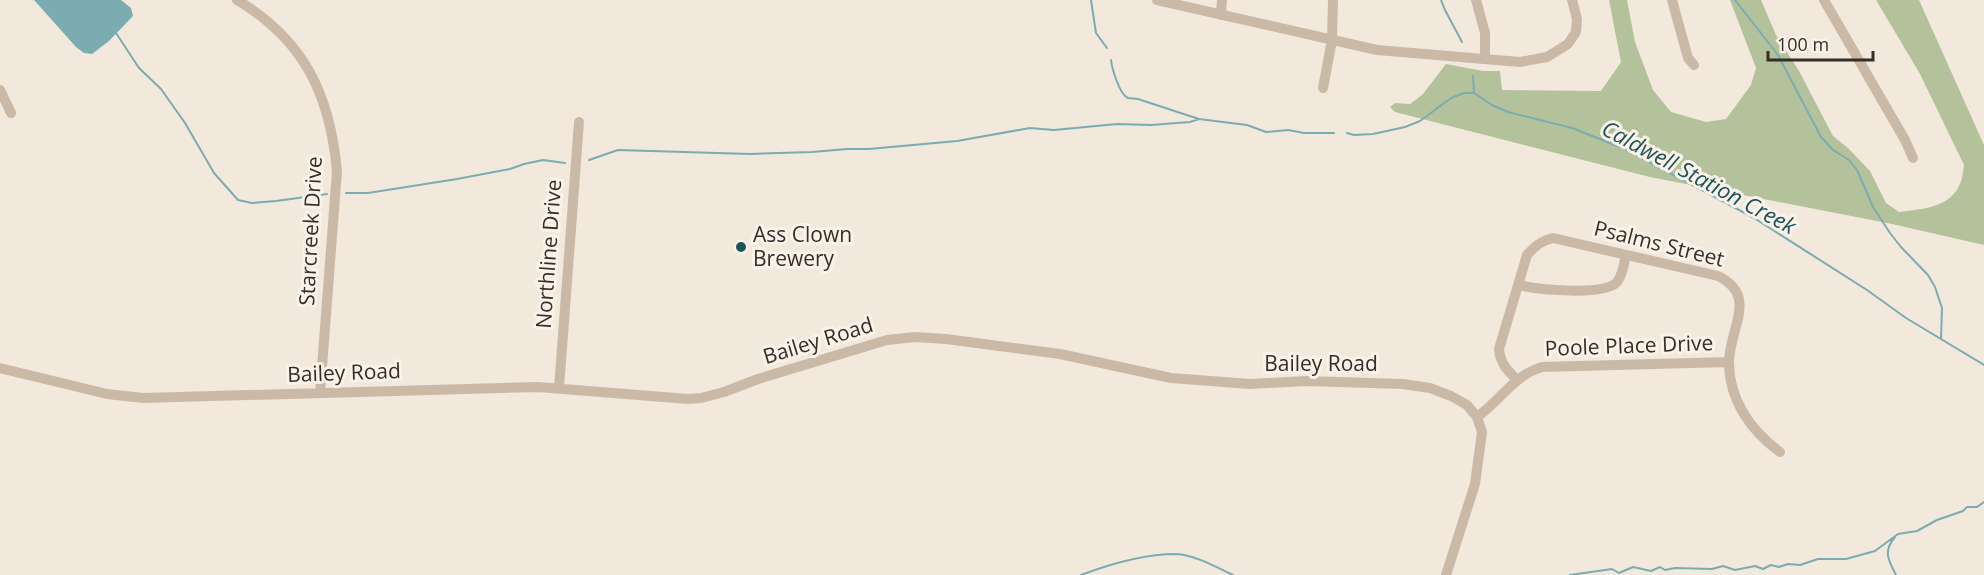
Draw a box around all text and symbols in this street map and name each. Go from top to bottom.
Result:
scale bar [1768,24,1873,62]
text: 100 m [1777,32,1829,56]
water label: Caldwell Station Creek [1597,112,1803,241]
street label: Starcreek Drive [292,156,328,306]
street label: Northline Drive [529,178,567,329]
street label: Psalms Street [1591,213,1727,273]
place label: Ass Clown Brewery [753,220,852,272]
marker: Ass Clown Brewery [734,240,748,254]
street label: Bailey Road [759,310,876,370]
street label: Poole Place Drive [1544,328,1714,362]
street label: Bailey Road [1264,349,1378,377]
street label: Bailey Road [287,356,401,388]

